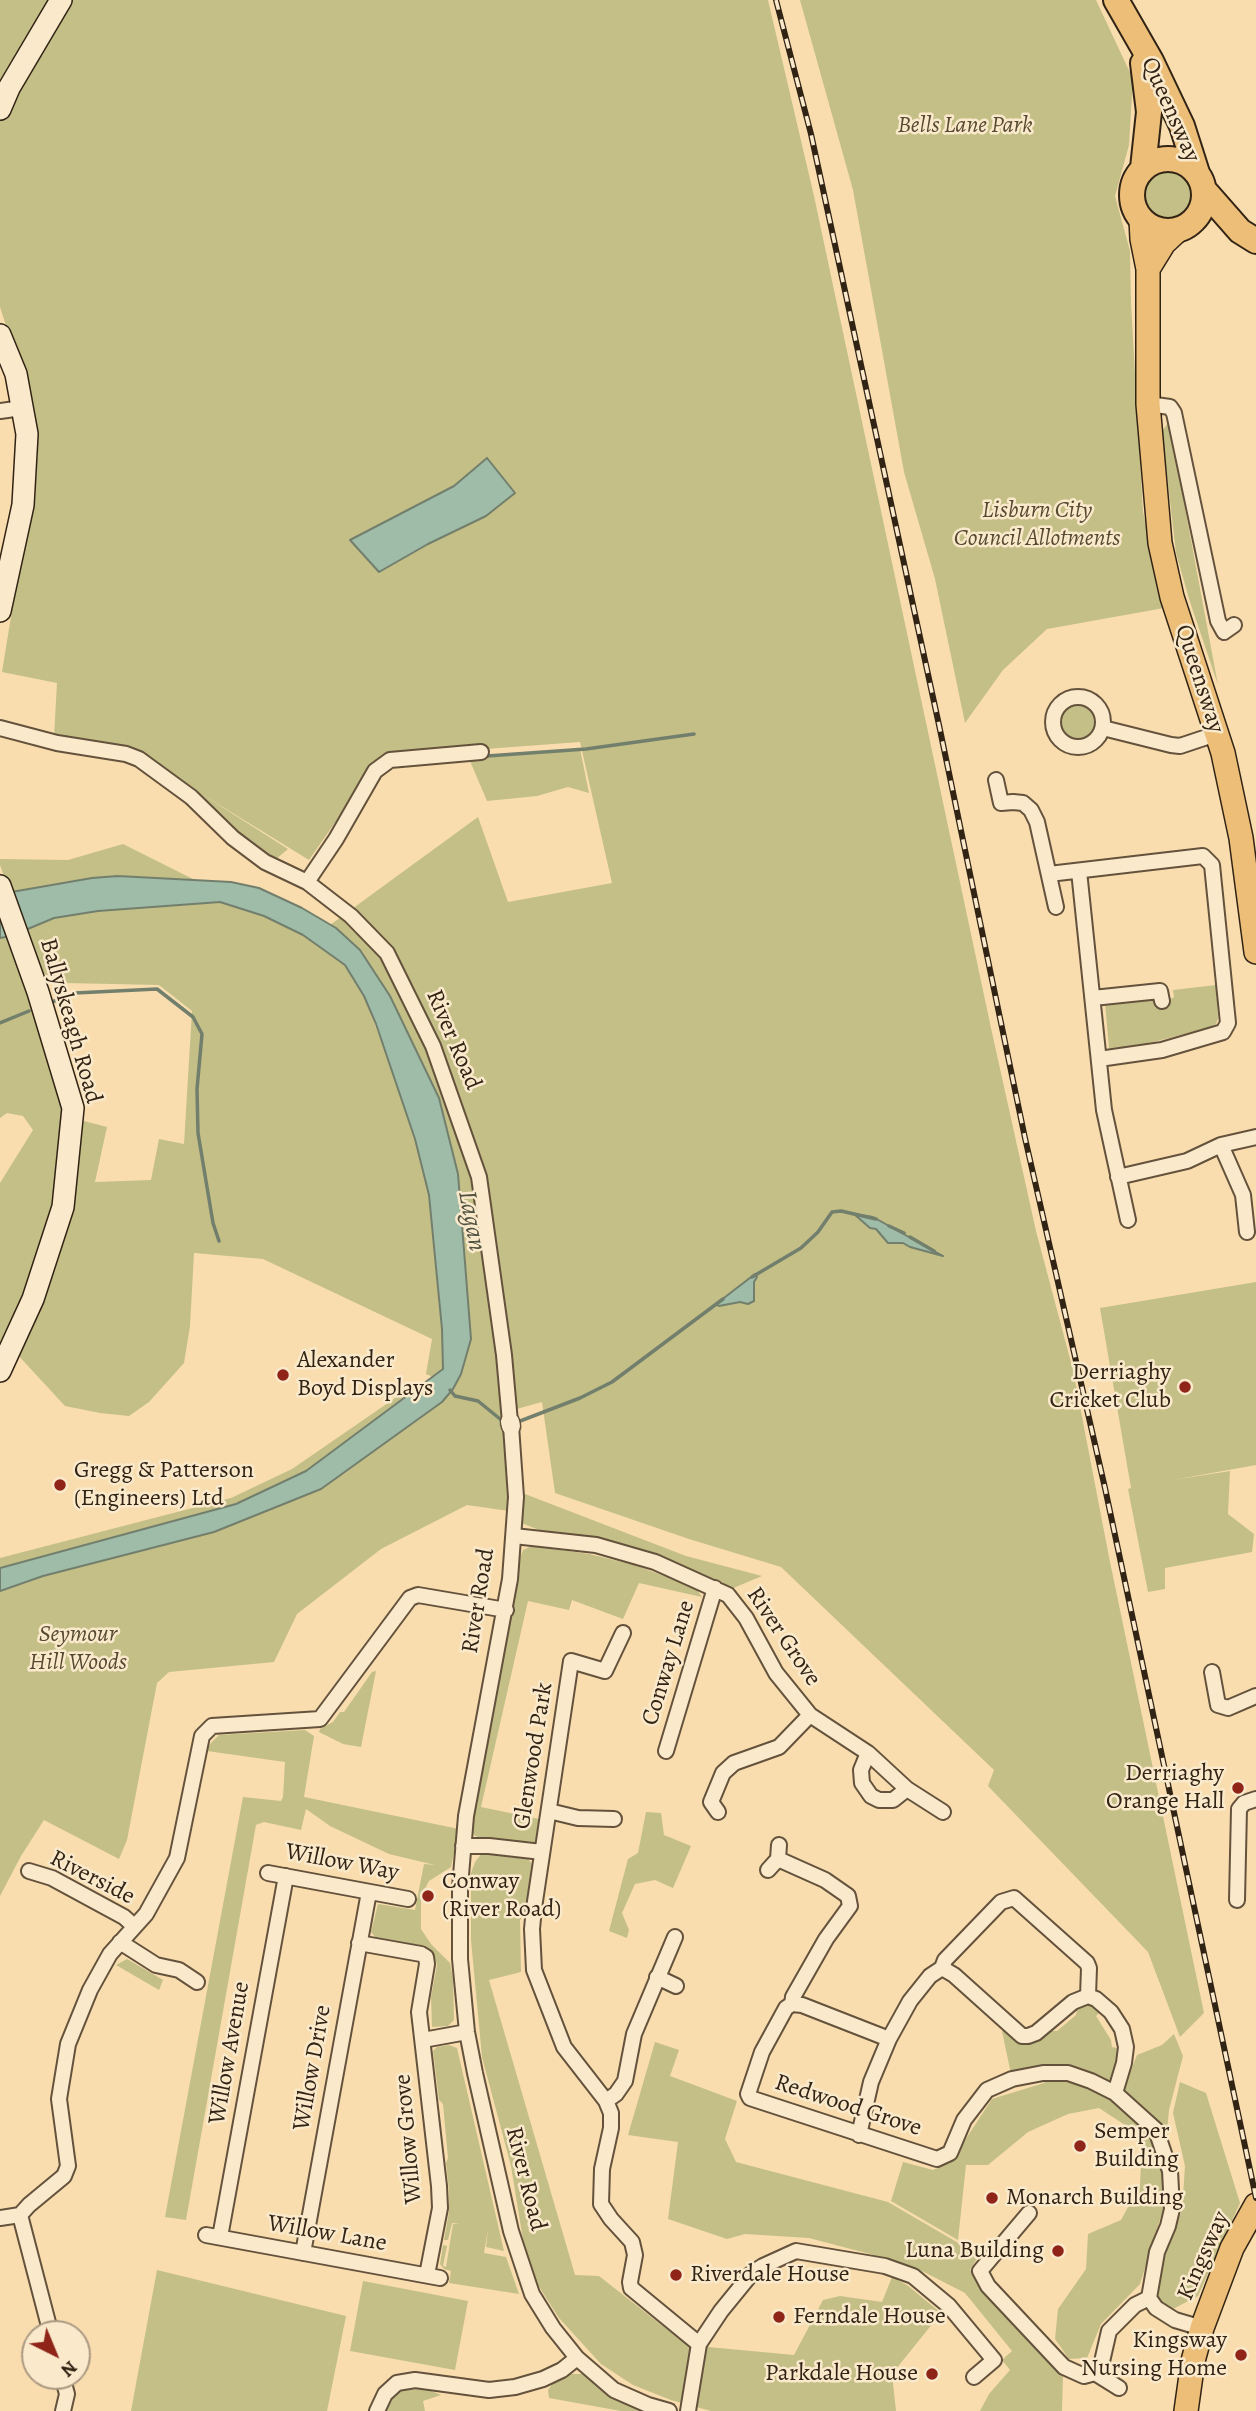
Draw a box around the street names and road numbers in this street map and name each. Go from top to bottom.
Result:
street label: Queensway [1134,53,1206,167]
street label: Queensway [1168,621,1230,737]
street label: Ballyskeagh Road [33,935,107,1107]
street label: River Road [419,986,487,1094]
street label: River Road [456,1546,502,1656]
street label: River Grove [739,1582,827,1692]
street label: Conway Lane [636,1597,702,1729]
street label: Glenwood Park [508,1681,560,1831]
street label: Willow Way [283,1838,401,1888]
street label: Riverside [45,1844,139,1912]
street label: Willow Avenue [203,1979,257,2127]
street label: Willow Drive [288,2003,338,2133]
street label: Redwood Grove [771,2069,925,2143]
street label: Willow Grove [389,2073,429,2205]
street label: River Road [498,2124,552,2234]
street label: Kingsway [1172,2207,1236,2305]
street label: Willow Lane [265,2209,389,2259]

